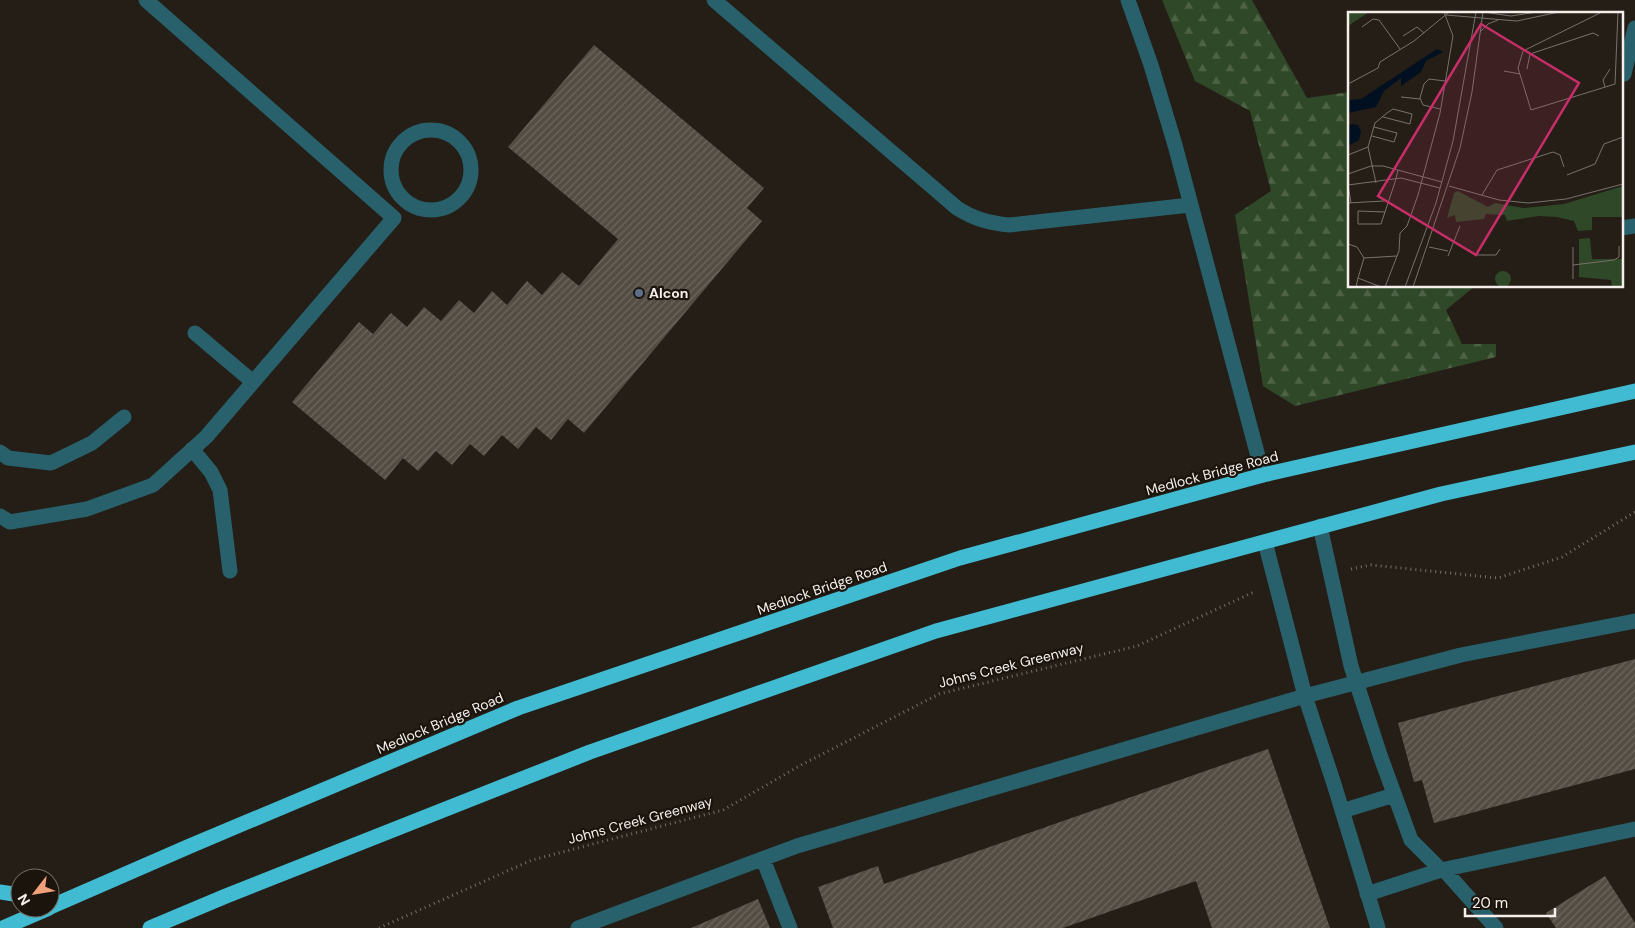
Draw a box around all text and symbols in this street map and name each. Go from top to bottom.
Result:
inset map [1348,12,1622,288]
place label: Alcon [649,284,688,302]
marker: Alcon [633,287,645,299]
street label: Medlock Bridge Road [1144,447,1280,499]
street label: Medlock Bridge Road [755,557,889,619]
street label: Johns Creek Greenway [937,638,1086,692]
street label: Medlock Bridge Road [374,688,506,758]
street label: Johns Creek Greenway [566,792,714,848]
north arrow [10,868,60,918]
scale bar [1465,886,1555,918]
text: N [14,891,34,909]
text: 20 m [1472,893,1508,913]

